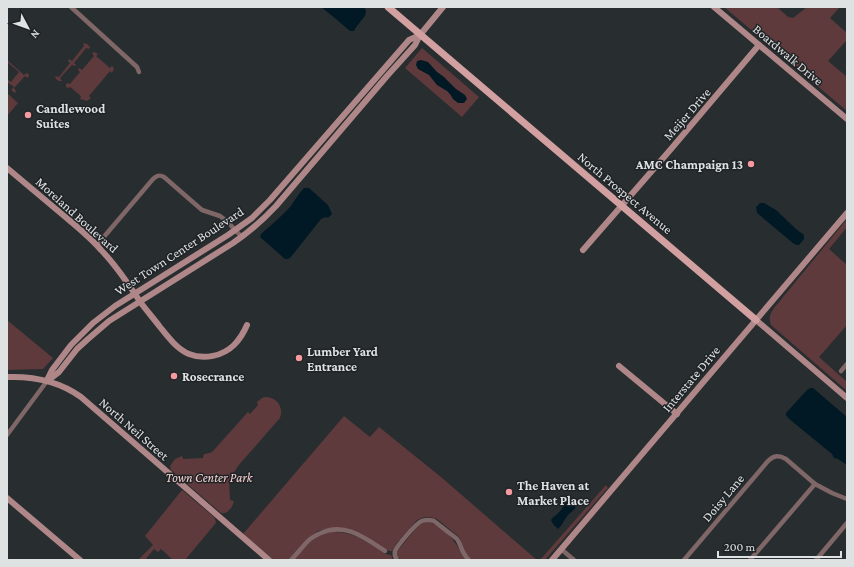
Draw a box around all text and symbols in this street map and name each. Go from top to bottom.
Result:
north arrow [8,8,48,48]
street label: Boardwalk Drive [750,21,826,89]
text: N [28,28,43,42]
street label: Meijer Drive [660,85,715,144]
place label: Candlewood Suites [36,101,105,131]
marker: Candlewood Suites [23,110,33,120]
street label: North Prospect Avenue [575,149,675,237]
place label: AMC Champaign 13 [635,157,743,172]
marker: AMC Champaign 13 [746,159,756,169]
street label: Moreland Boulevard [33,174,121,256]
street label: West Town Center Boulevard [112,204,246,298]
street label: Interstate Drive [659,343,723,415]
place label: Lumber Yard Entrance [307,344,378,374]
marker: Lumber Yard Entrance [294,353,304,363]
place label: Rosecrance [182,369,244,384]
marker: Rosecrance [169,371,179,381]
street label: North Neil Street [96,395,172,464]
park label: Town Center Park [166,470,254,485]
street label: Doisy Lane [699,471,747,525]
place label: The Haven at Market Place [517,478,589,508]
marker: The Haven at Market Place [504,487,514,497]
scale bar [718,533,841,559]
text: 200 m [724,540,756,554]

